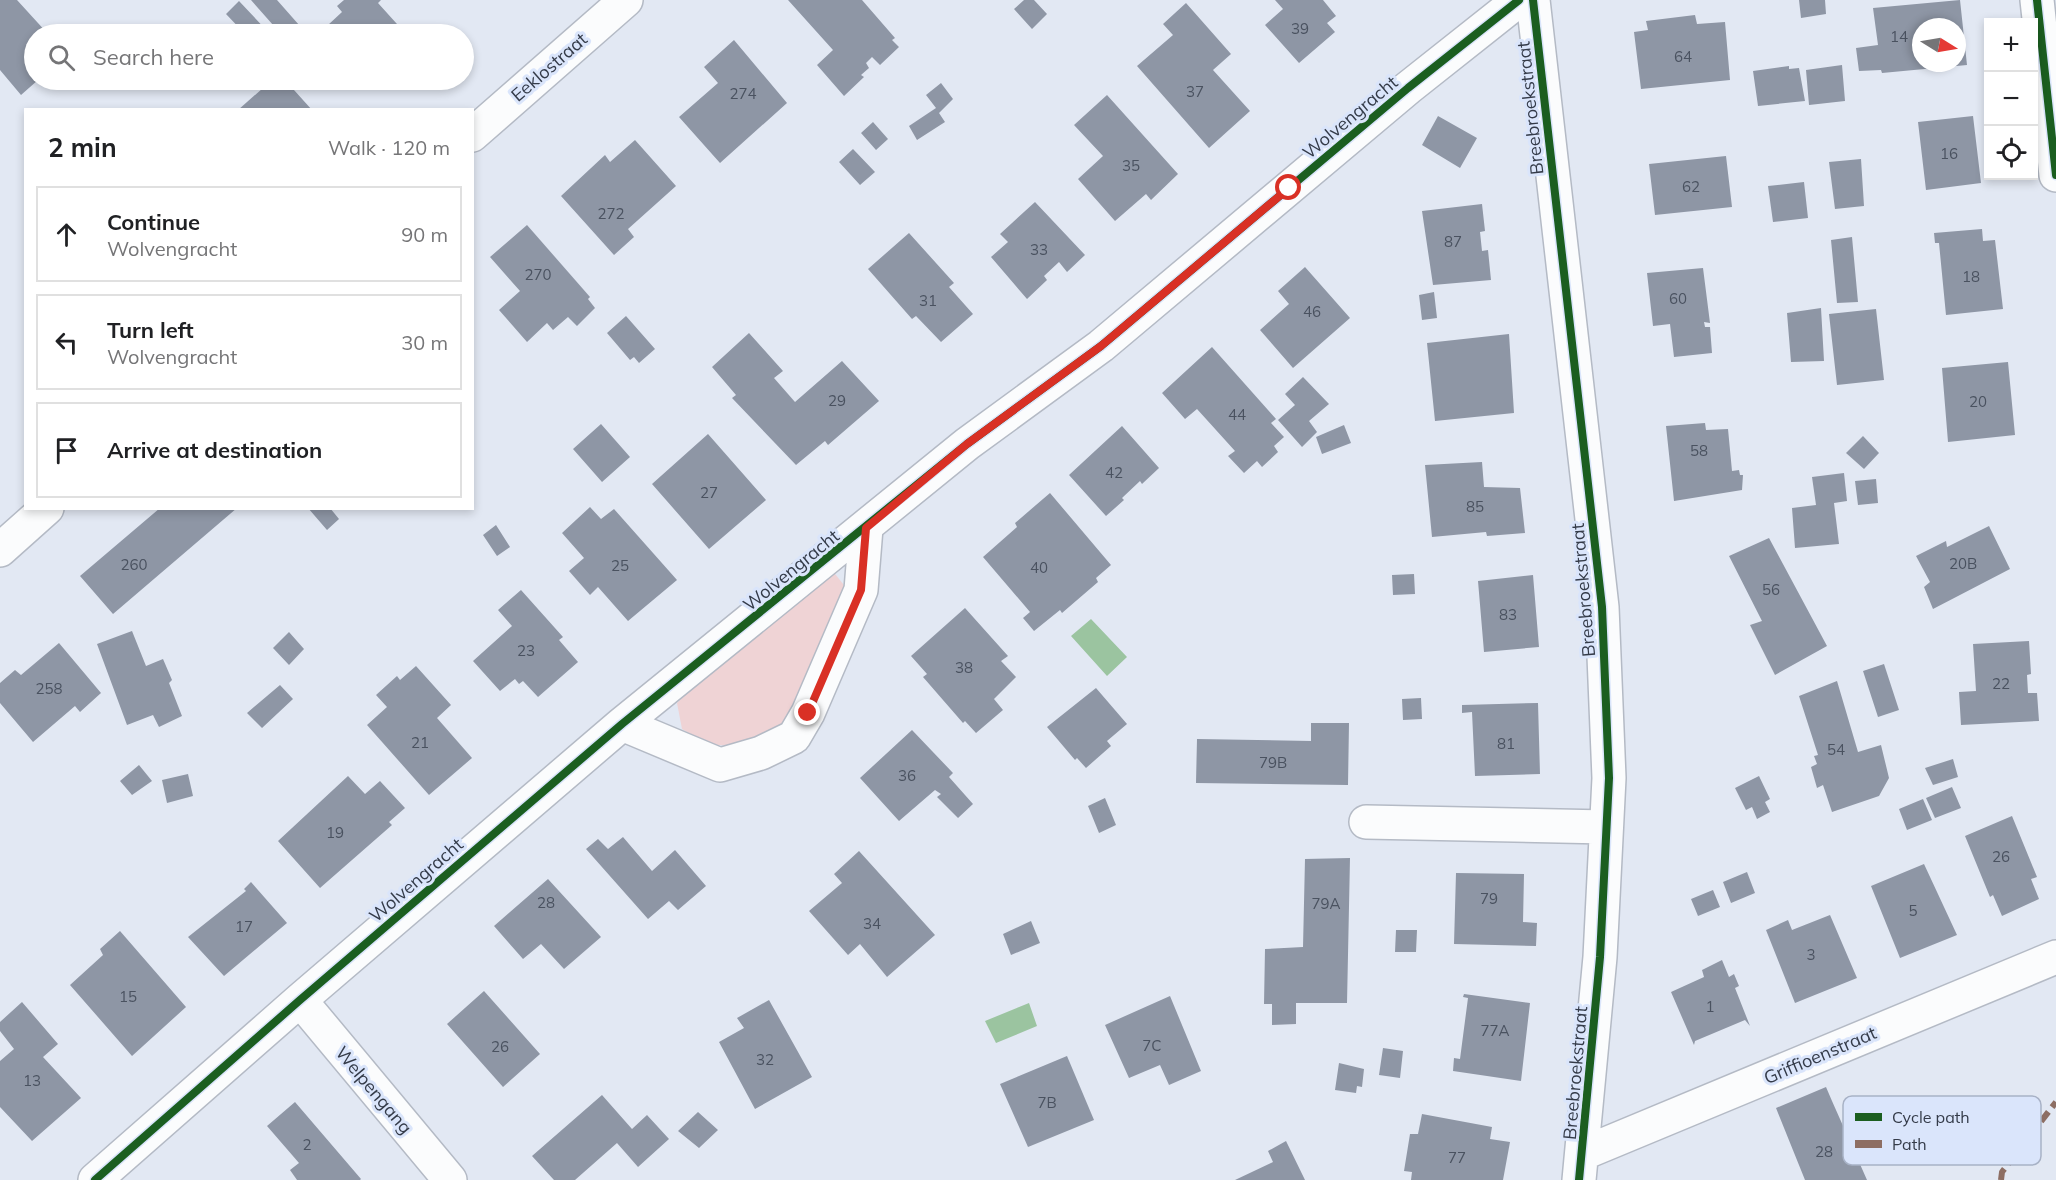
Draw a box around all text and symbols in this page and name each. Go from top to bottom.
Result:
north arrow [1912,18,1966,72]
map controls [1984,18,2038,180]
button: + [1984,18,2038,72]
house number: 39 [1291,19,1309,38]
search box [24,24,474,90]
house number: 14 [1890,27,1908,46]
street label: Eeklostraat [506,28,592,106]
street label: Breebroekstraat [1512,40,1548,176]
icon: search [45,41,78,74]
text: Search here [93,43,214,71]
house number: 64 [1674,47,1692,66]
street label: Wolvengracht [1298,71,1402,163]
button: − [1984,72,2038,126]
house number: 37 [1186,82,1204,101]
house number: 274 [729,84,757,103]
button: locate [1984,126,2038,180]
text: 2 min [48,131,117,164]
text: Walk · 120 m [328,135,450,160]
house number: 16 [1940,144,1958,163]
house number: 35 [1122,156,1140,175]
route start [1275,174,1301,200]
house number: 62 [1682,177,1700,196]
house number: 272 [597,204,625,223]
text: Continue [107,208,200,236]
icon: ahead [50,218,83,251]
text: 90 m [401,222,448,247]
house number: 87 [1444,232,1462,251]
text: Wolvengracht [107,236,237,261]
house number: 33 [1030,240,1048,259]
house number: 270 [524,265,552,284]
house number: 18 [1962,267,1980,286]
house number: 60 [1669,289,1687,308]
house number: 31 [919,291,937,310]
house number: 46 [1303,302,1321,321]
text: Turn left [107,316,194,344]
icon: left [50,326,83,359]
text: 30 m [401,330,448,355]
text: Wolvengracht [107,344,237,369]
house number: 29 [828,391,846,410]
house number: 20 [1969,392,1987,411]
house number: 44 [1228,405,1246,424]
icon: arrive [50,434,83,467]
text: Arrive at destination [107,436,322,464]
house number: 58 [1690,441,1708,460]
house number: 42 [1105,463,1123,482]
house number: 27 [700,483,718,502]
house number: 85 [1466,497,1484,516]
street label: Breebroekstraat [1566,522,1600,658]
street label: Wolvengracht [738,524,844,616]
house number: 20B [1949,554,1977,573]
house number: 260 [120,555,148,574]
house number: 25 [611,556,629,575]
house number: 40 [1030,558,1048,577]
house number: 56 [1762,580,1780,599]
house number: 83 [1499,605,1517,624]
house number: 23 [517,641,535,660]
house number: 38 [955,658,973,677]
house number: 22 [1992,674,2010,693]
house number: 258 [35,679,63,698]
route end [794,699,820,725]
house number: 21 [411,733,429,752]
house number: 81 [1497,734,1515,753]
house number: 54 [1827,740,1845,759]
house number: 79B [1259,753,1287,772]
house number: 36 [898,766,916,785]
house number: 19 [326,823,344,842]
street label: Wolvengracht [364,833,468,927]
house number: 26 [1992,847,2010,866]
house number: 79 [1480,889,1498,908]
house number: 28 [537,893,555,912]
house number: 79A [1311,894,1341,913]
house number: 5 [1908,901,1918,920]
house number: 34 [863,914,881,933]
house number: 17 [235,917,253,936]
house number: 3 [1806,945,1816,964]
house number: 15 [119,987,137,1006]
house number: 1 [1705,997,1715,1016]
street label: Breebroekstraat [1558,1005,1592,1141]
house number: 77A [1480,1021,1510,1040]
street label: Griffioenstraat [1760,1021,1880,1089]
house number: 7C [1142,1036,1162,1055]
house number: 26 [491,1037,509,1056]
street label: Welpengang [331,1042,417,1138]
house number: 32 [756,1050,774,1069]
house number: 13 [23,1071,41,1090]
house number: 7B [1037,1093,1057,1112]
legend [1843,1096,2041,1165]
text: Cycle path [1892,1107,1970,1127]
text: Path [1892,1134,1927,1154]
house number: 2 [302,1135,312,1154]
house number: 28 [1815,1142,1833,1161]
house number: 77 [1448,1148,1466,1167]

